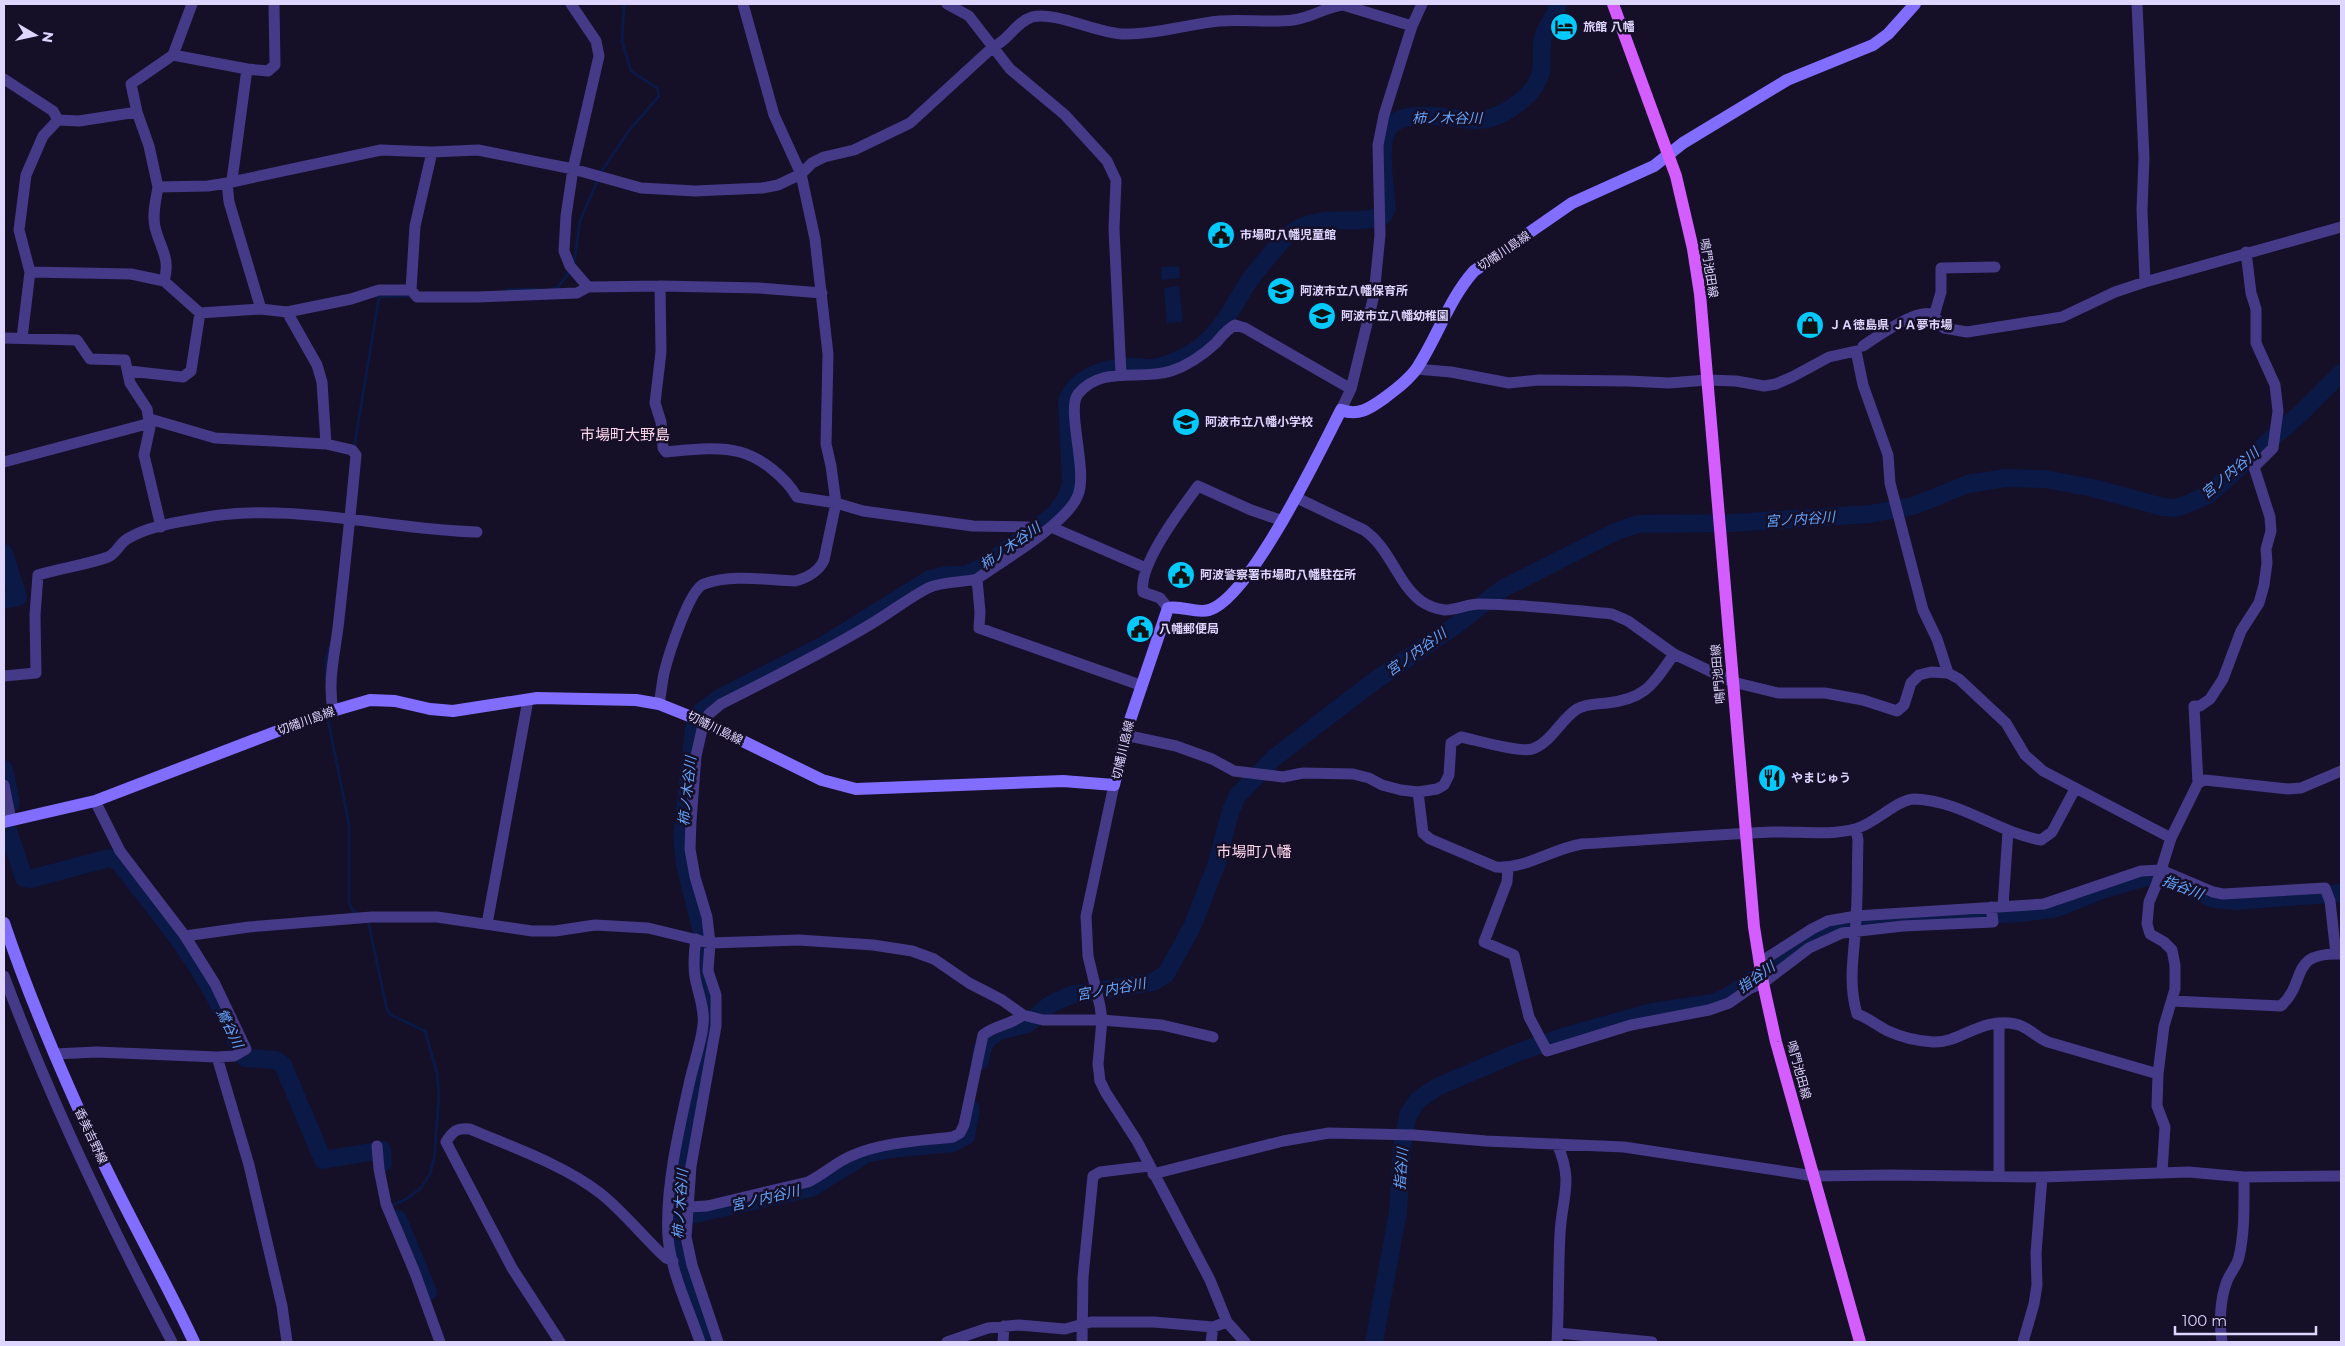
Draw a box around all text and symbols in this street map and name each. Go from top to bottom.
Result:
north arrow [10,10,60,60]
hotel icon: 旅館 八幡 [1549,12,1579,42]
place label: 旅館 八幡 [1583,19,1634,34]
text: N [38,30,58,44]
water label: 柿ノ木谷川 [1412,109,1484,127]
public building icon: 市場町八幡児童館 [1206,220,1236,250]
place label: 市場町八幡児童館 [1240,227,1336,242]
street label: 切幡川島線 [1475,228,1533,274]
street label: 鳴門池田線 [1697,237,1722,299]
school or university icon: 阿波市立八幡保育所 [1266,276,1296,306]
place label: 阿波市立八幡保育所 [1300,283,1408,298]
school or university icon: 阿波市立八幡幼稚園 [1307,301,1337,331]
place label: 阿波市立八幡幼稚園 [1341,308,1449,323]
shop icon: ＪＡ徳島県 ＪＡ夢市場 [1795,310,1825,340]
place label: ＪＡ徳島県 ＪＡ夢市場 [1829,317,1952,332]
school or university icon: 阿波市立八幡小学校 [1171,407,1201,437]
place label: 阿波市立八幡小学校 [1205,414,1313,429]
district label: 市場町大野島 [580,425,670,444]
water label: 宮ノ内谷川 [2197,442,2264,502]
water label: 宮ノ内谷川 [1764,507,1838,530]
water label: 柿ノ木谷川 [976,517,1045,573]
public building icon: 阿波警察署市場町八幡駐在所 [1166,560,1196,590]
place label: 阿波警察署市場町八幡駐在所 [1200,567,1356,582]
public building icon: 八幡郵便局 [1125,614,1155,644]
place label: 八幡郵便局 [1159,621,1219,636]
water label: 宮ノ内谷川 [1382,623,1451,680]
street label: 鳴門池田線 [1707,643,1728,705]
street label: 切幡川島線 [275,703,337,738]
street label: 切幡川島線 [685,708,745,747]
street label: 切幡川島線 [1108,719,1137,781]
water label: 柿ノ木谷川 [674,753,700,827]
restaurant icon: やまじゅう [1757,763,1787,793]
place label: やまじゅう [1791,770,1851,785]
district label: 市場町八幡 [1216,842,1292,861]
water label: 指谷川 [2160,871,2208,904]
water label: 指谷川 [1734,956,1780,996]
water label: 宮ノ内谷川 [1075,974,1149,1004]
water label: 鶯谷川 [213,1005,248,1053]
street label: 鳴門池田線 [1784,1039,1814,1101]
street label: 香美吉野線 [72,1105,111,1166]
water label: 指谷川 [1391,1145,1412,1191]
water label: 柿ノ木谷川 [669,1166,692,1240]
water label: 宮ノ内谷川 [729,1181,803,1215]
scale bar [2175,1304,2316,1336]
text: 100 m [2182,1311,2227,1330]

